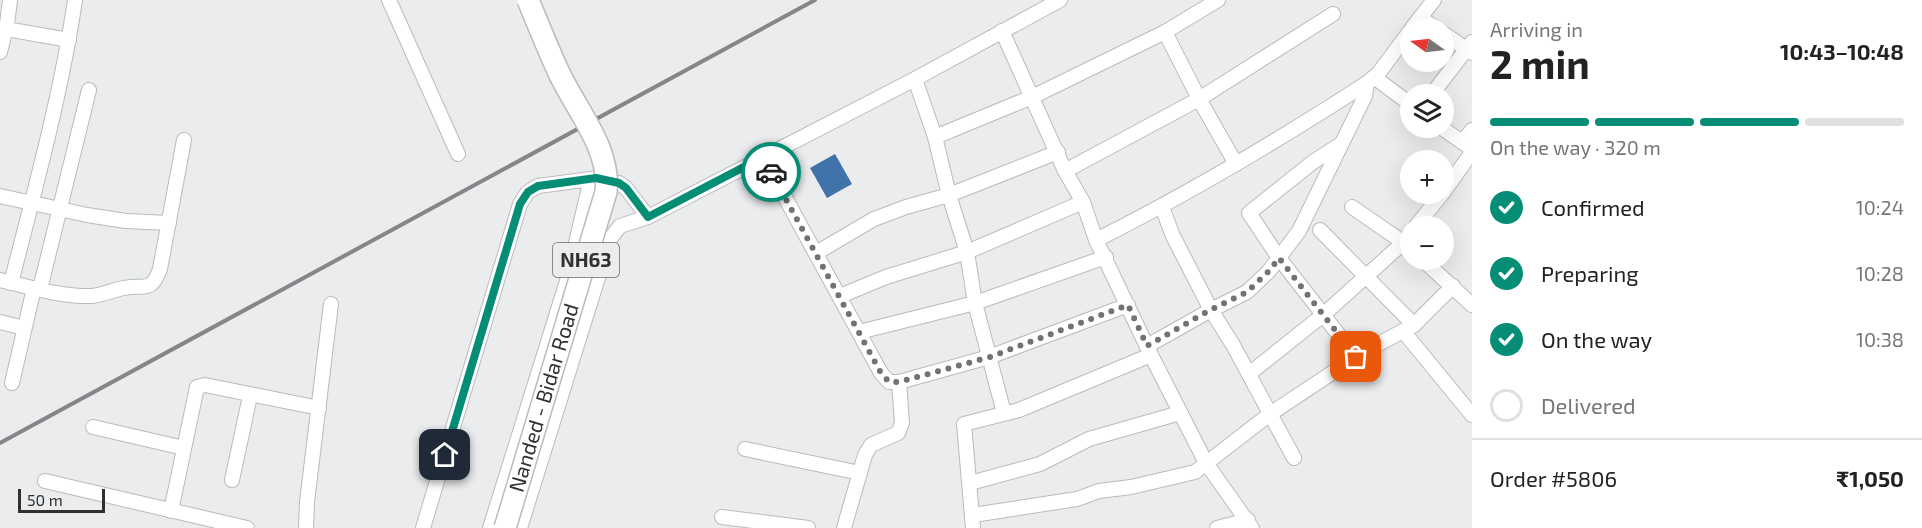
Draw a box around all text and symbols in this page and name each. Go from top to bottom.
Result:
text: Arriving in [1490,17,1583,41]
north arrow [1400,18,1454,72]
map controls [1400,18,1454,270]
text: 10:43–10:48 [1780,38,1904,64]
text: 2 min [1490,40,1590,87]
button: layers [1400,84,1454,138]
text: On the way · 320 m [1490,135,1661,159]
courier [741,142,801,202]
button: + [1400,150,1454,204]
icon: car [755,156,788,189]
icon: check [1490,191,1523,224]
text: Confirmed [1541,194,1645,220]
text: 10:24 [1856,195,1904,219]
button: − [1400,216,1454,270]
road number: NH63 [553,243,619,277]
icon: check [1490,257,1523,290]
text: Preparing [1541,260,1639,286]
text: 10:28 [1856,261,1904,285]
street label: Nanded - Bidar Road [503,300,583,495]
icon: check [1490,323,1523,356]
text: On the way [1541,326,1652,352]
text: 10:38 [1856,327,1904,351]
pin [1330,331,1381,382]
icon: bag [1339,340,1372,373]
text: Delivered [1541,392,1636,418]
pin [419,429,470,480]
icon: home [428,438,461,471]
text: Order #5806 [1490,465,1617,491]
text: ₹1,050 [1836,465,1904,491]
scale bar [18,486,105,514]
text: 50 m [27,490,63,509]

